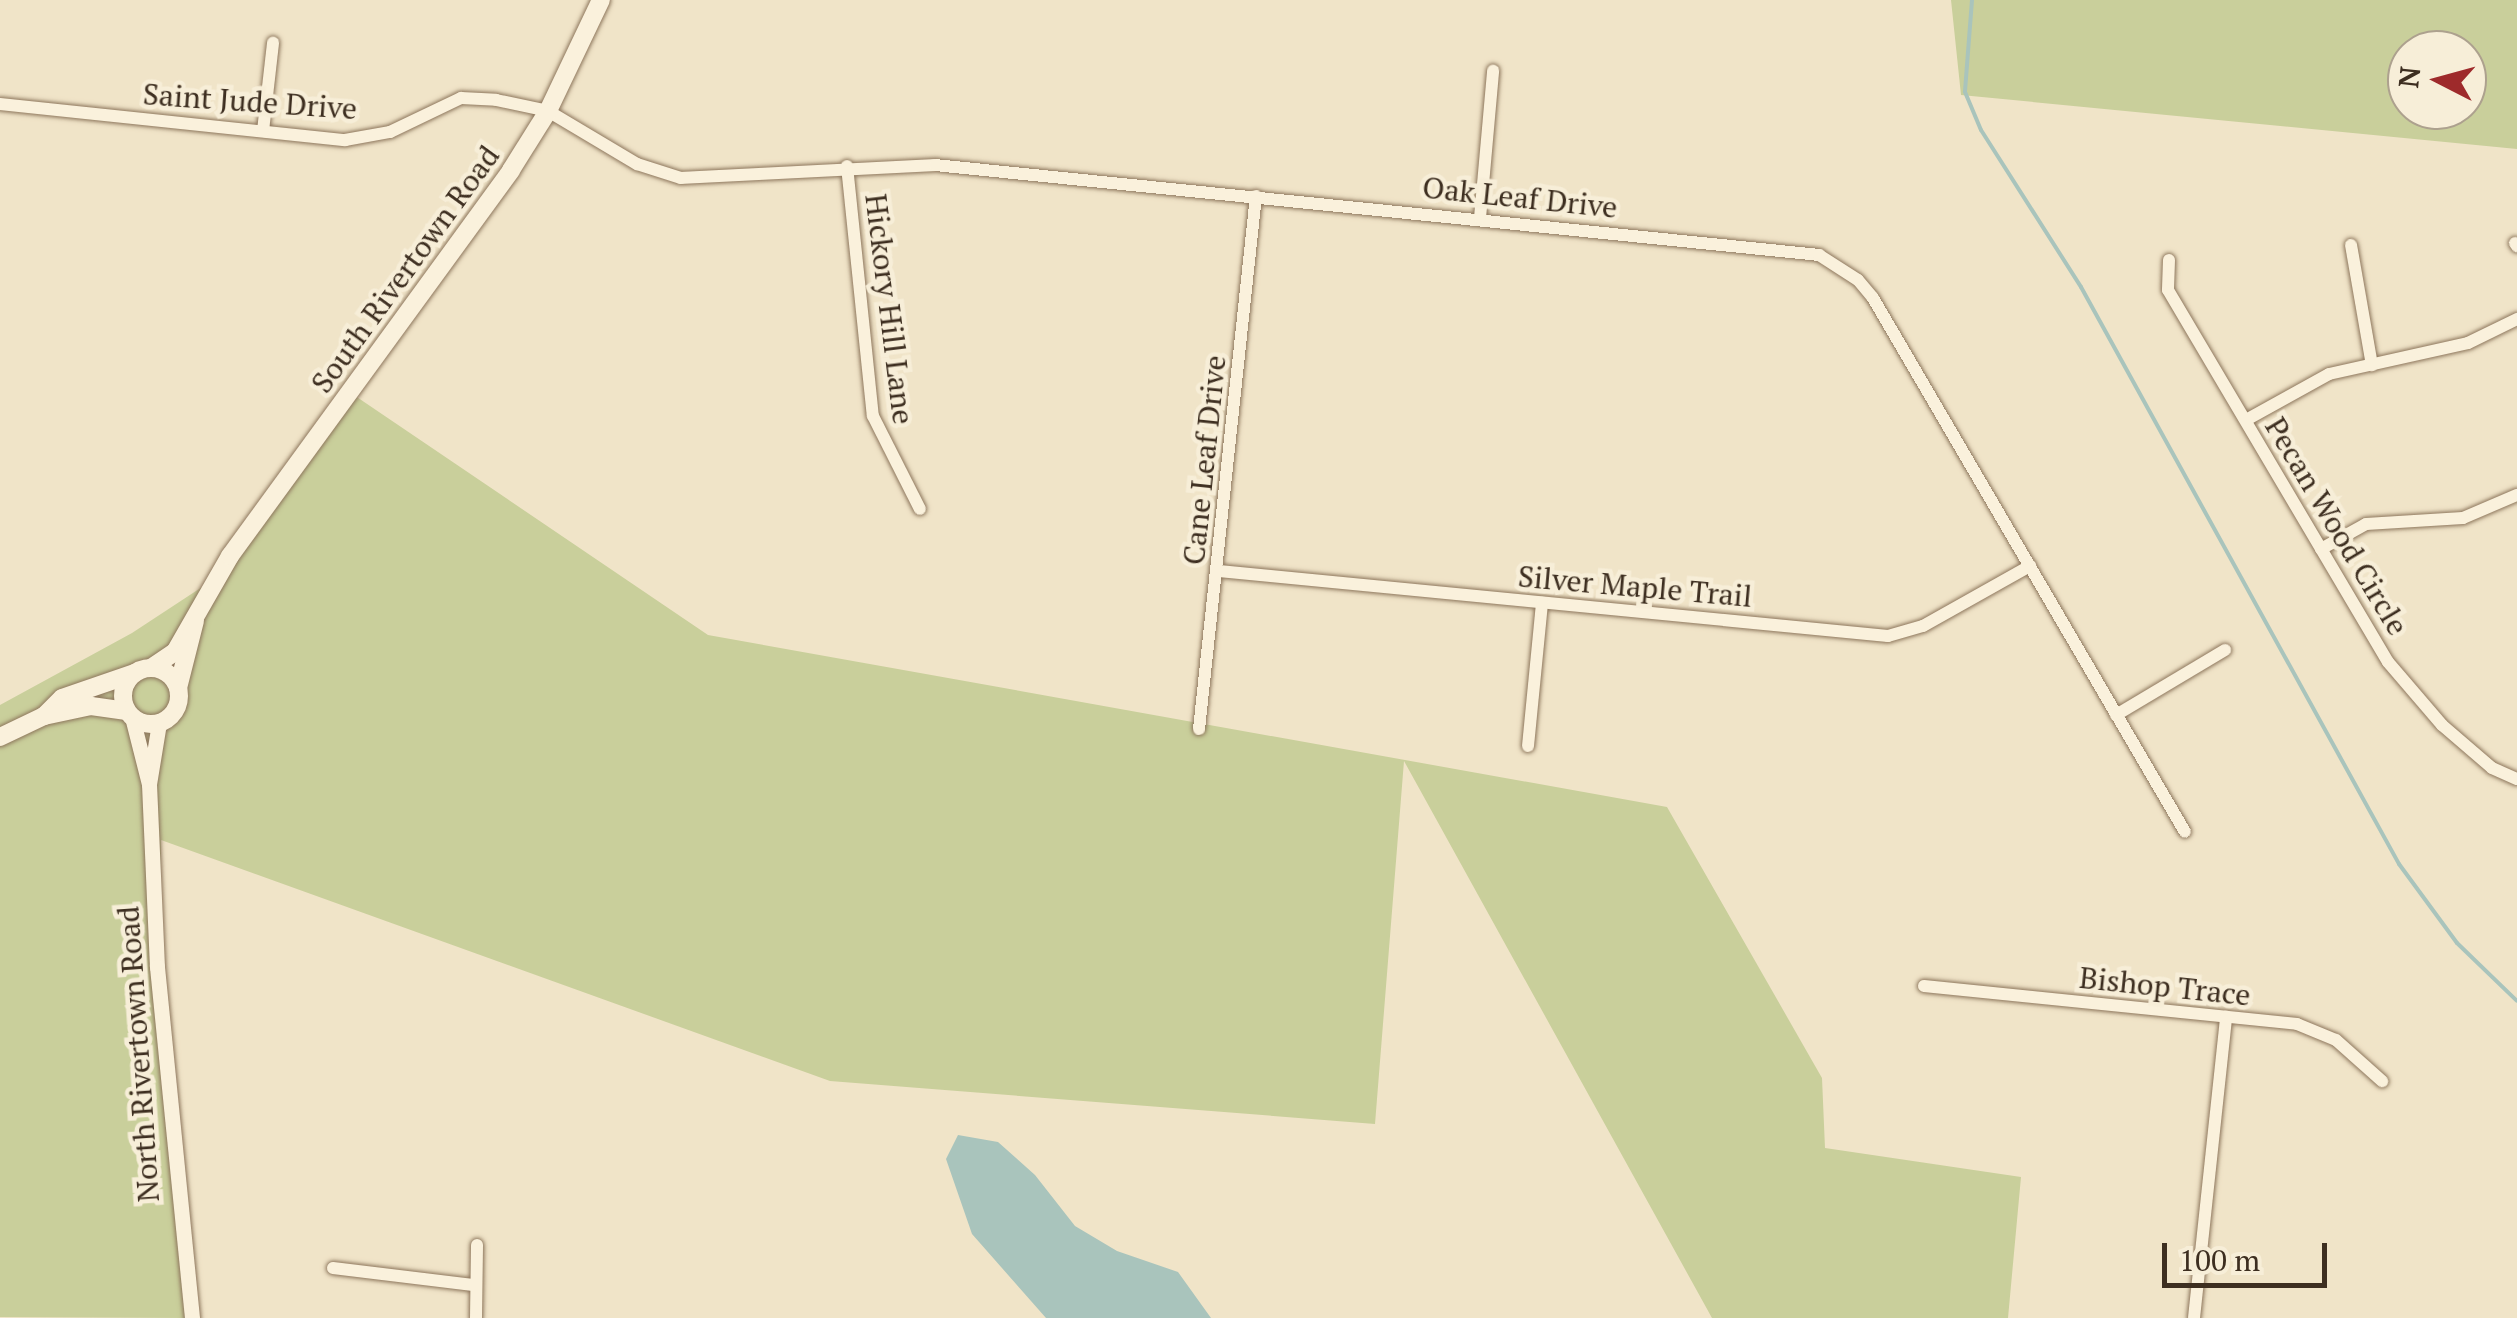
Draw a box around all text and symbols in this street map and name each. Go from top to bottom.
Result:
north arrow [2387,30,2487,130]
text: N [2389,65,2428,90]
street label: Saint Jude Drive [142,76,358,126]
street label: South Rivertown Road [303,138,507,400]
street label: Oak Leaf Drive [1421,169,1619,225]
street label: Hickory Hill Lane [858,192,922,426]
street label: Cane Leaf Drive [1175,353,1233,567]
street label: Pecan Wood Circle [2258,411,2416,641]
street label: Silver Maple Trail [1517,558,1753,614]
street label: North Rivertown Road [110,905,166,1203]
street label: Bishop Trace [2078,959,2252,1013]
scale bar [2167,1223,2332,1285]
text: 100 m [2179,1240,2260,1280]

